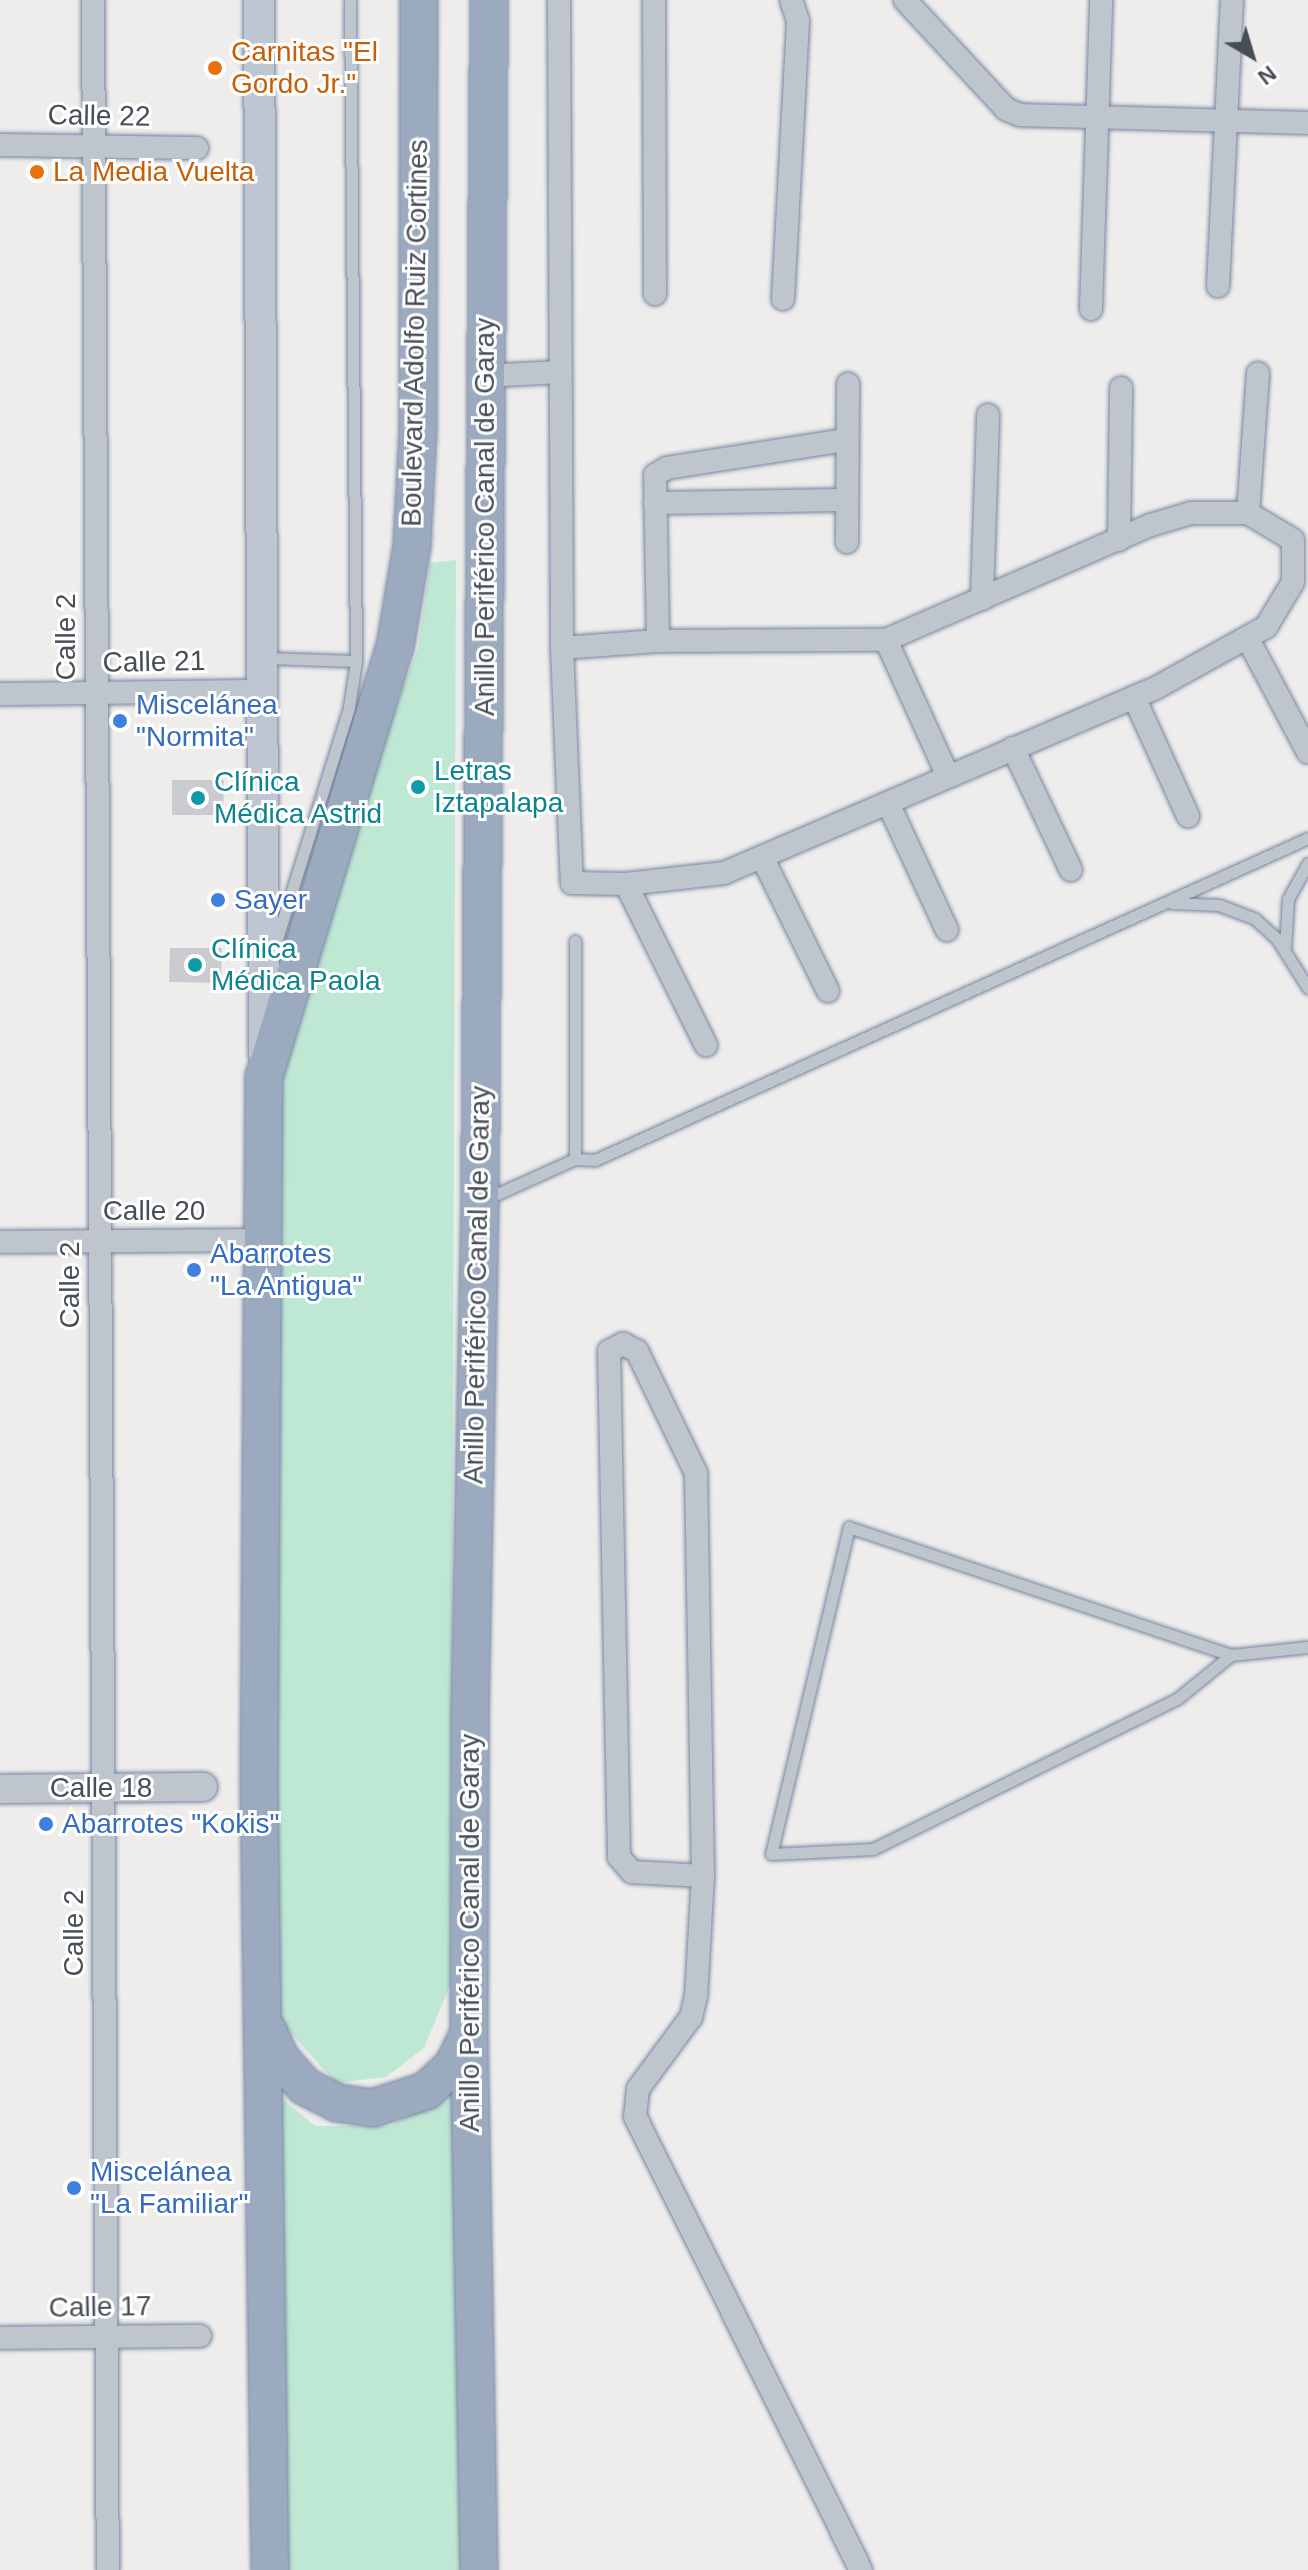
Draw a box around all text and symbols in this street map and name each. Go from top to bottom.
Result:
north arrow [1212,16,1292,96]
place label: Carnitas "El Gordo Jr." [231,35,378,101]
marker: Carnitas "El Gordo Jr." [206,59,224,77]
text: N [1253,61,1281,90]
street label: Calle 22 [47,98,151,134]
street label: Boulevard Adolfo Ruiz Cortines [395,138,435,528]
place label: La Media Vuelta [53,155,254,189]
marker: La Media Vuelta [28,163,46,181]
street label: Anillo Periférico Canal de Garay [468,318,502,716]
street label: Calle 2 [49,593,83,681]
street label: Calle 21 [102,644,206,680]
place label: Miscelánea "Normita" [136,688,278,754]
marker: Miscelánea "Normita" [111,712,129,730]
place label: Letras Iztapalapa [434,754,563,820]
place label: Clínica Médica Astrid [214,765,384,831]
marker: Letras Iztapalapa [409,778,427,796]
marker: Clínica Médica Astrid [189,789,207,807]
place label: Sayer [234,883,307,917]
marker: Sayer [209,891,227,909]
place label: Clínica Médica Paola [211,932,381,998]
marker: Clínica Médica Paola [186,956,204,974]
street label: Anillo Periférico Canal de Garay [457,1086,497,1484]
street label: Calle 20 [103,1194,205,1228]
place label: Abarrotes "La Antigua" [210,1237,364,1303]
street label: Calle 2 [53,1241,87,1329]
marker: Abarrotes "La Antigua" [185,1261,203,1279]
street label: Anillo Periférico Canal de Garay [453,1734,487,2132]
street label: Calle 18 [50,1771,152,1805]
place label: Abarrotes "Kokis" [62,1807,280,1841]
marker: Abarrotes "Kokis" [37,1815,55,1833]
street label: Calle 2 [57,1889,91,1977]
place label: Miscelánea "La Familiar" [90,2155,248,2221]
marker: Miscelánea "La Familiar" [65,2179,83,2197]
street label: Calle 17 [48,2289,152,2325]

